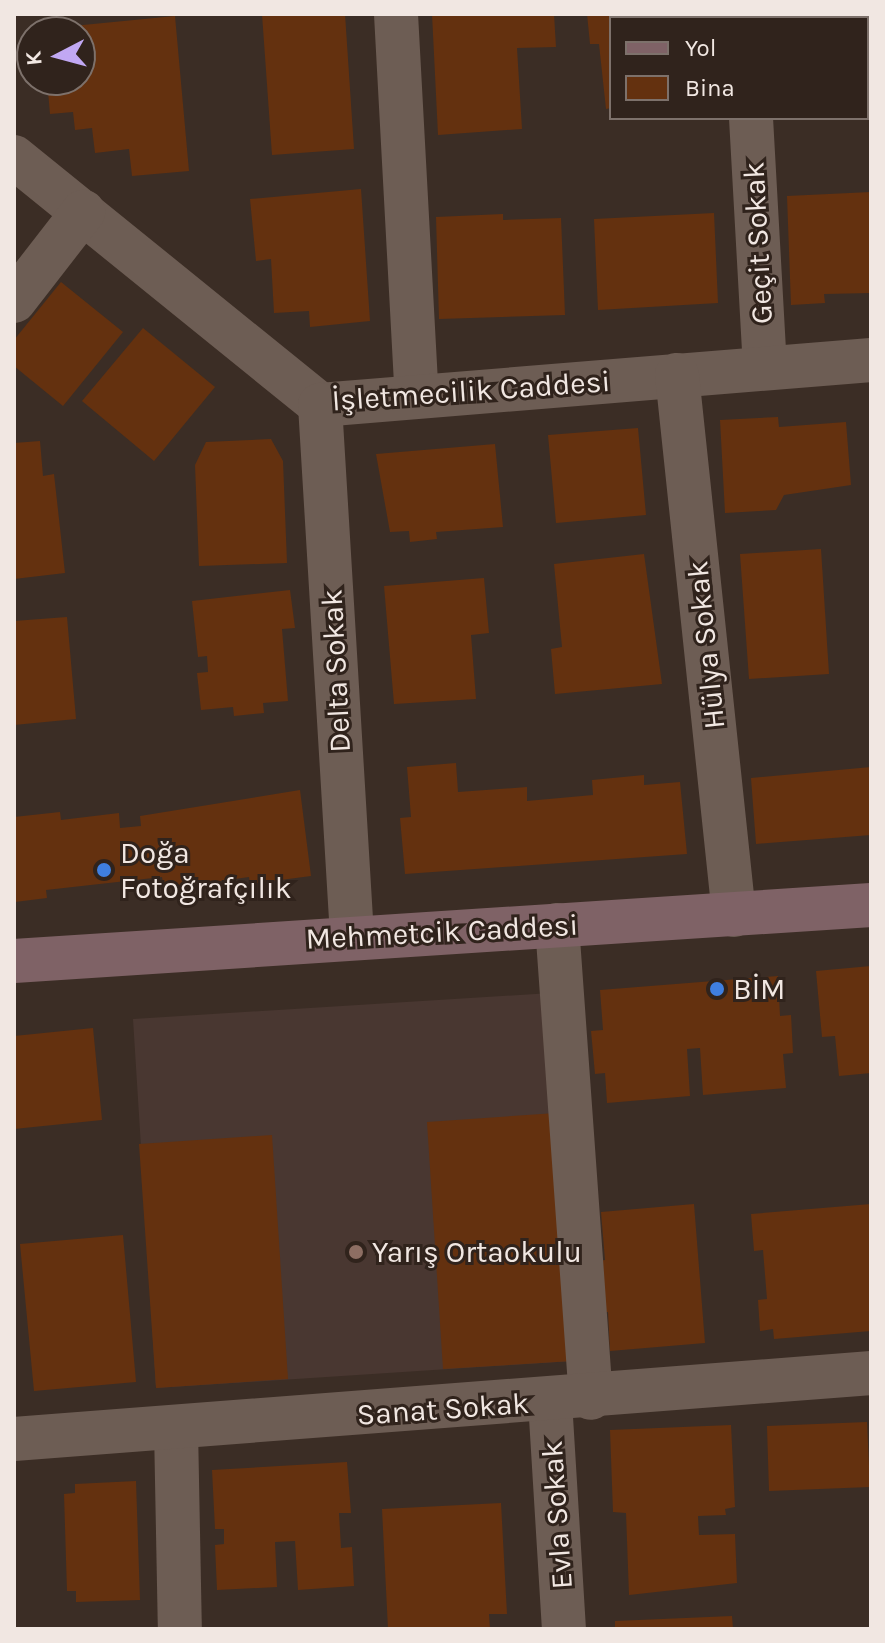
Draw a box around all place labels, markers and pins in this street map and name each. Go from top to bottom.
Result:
place label: Doğa Fotoğrafçılık [120,835,292,906]
marker: Doğa Fotoğrafçılık [95,861,113,879]
place label: BİM [733,971,785,1007]
marker: BİM [708,980,726,998]
place label: Yarış Ortaokulu [372,1234,582,1270]
marker: Yarış Ortaokulu [347,1243,365,1261]

